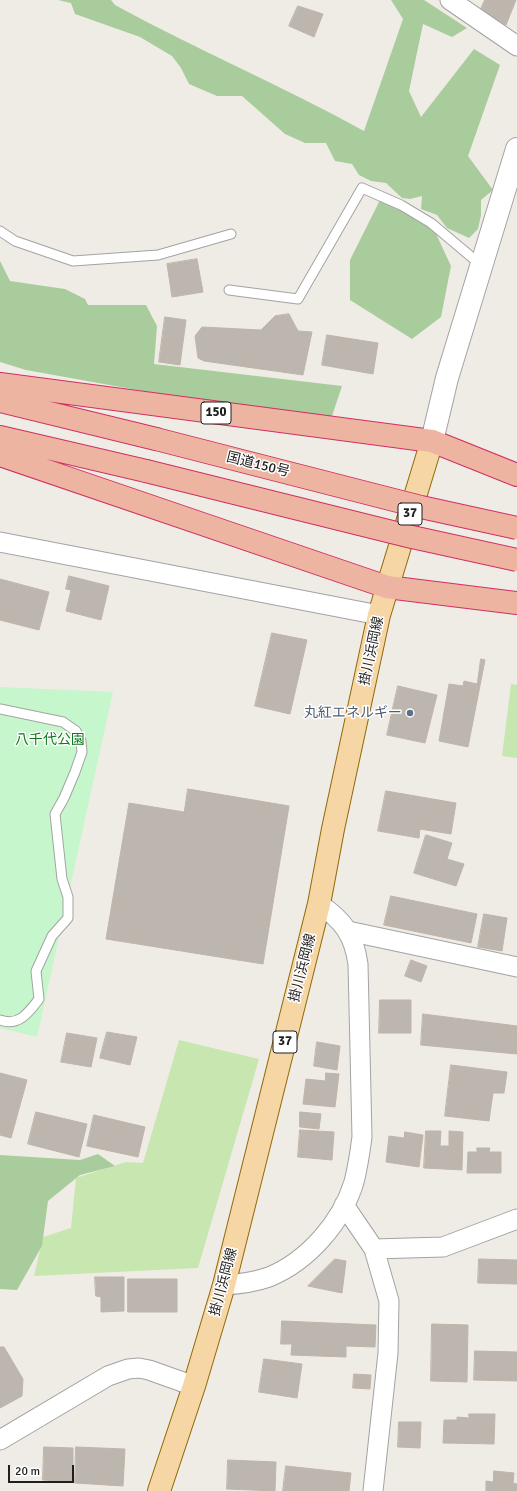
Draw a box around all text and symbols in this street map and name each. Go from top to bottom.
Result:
road number: 150 [201,402,231,424]
street label: 国道150号 [225,449,291,481]
road number: 37 [398,503,422,525]
street label: 掛川浜岡線 [357,615,387,687]
place label: 丸紅エネルギー [304,705,402,721]
marker: 丸紅エネルギー [405,708,415,718]
park label: 八千代公園 [15,732,85,748]
street label: 掛川浜岡線 [286,932,320,1004]
road number: 37 [273,1031,297,1053]
street label: 掛川浜岡線 [207,1246,241,1318]
scale bar [10,1457,76,1483]
text: 20 m [15,1464,40,1479]

